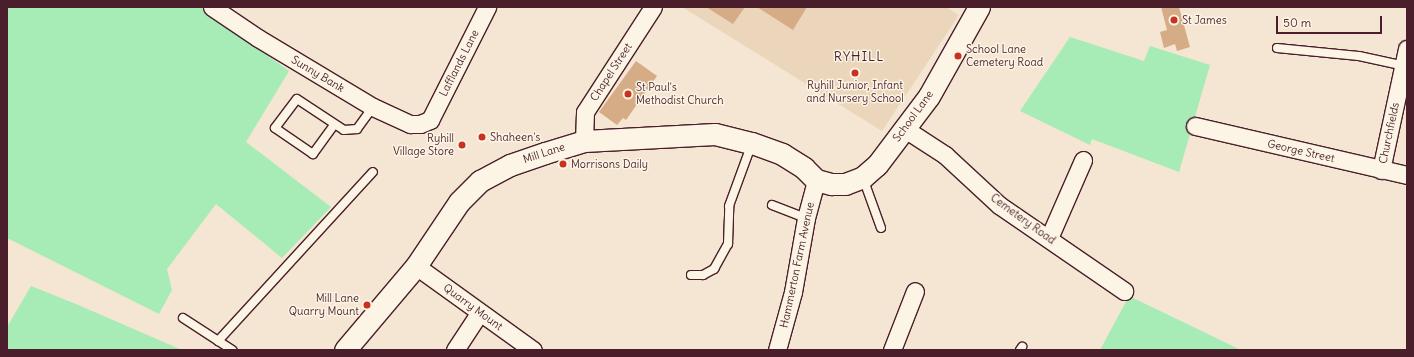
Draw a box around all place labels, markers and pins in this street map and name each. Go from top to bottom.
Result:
place label: St James [1182,13,1227,27]
marker: St James [1169,15,1179,25]
place label: School Lane Cemetery Road [966,43,1043,69]
marker: School Lane Cemetery Road [953,51,963,61]
marker: Ryhill Junior, Infant and Nursery School [850,68,860,78]
place label: Ryhill Junior, Infant and Nursery School [806,79,904,105]
place label: St Paul's Methodist Church [636,81,724,107]
marker: St Paul's Methodist Church [623,89,633,99]
place label: Shaheen's [490,130,540,144]
place label: Ryhill Village Store [393,132,454,158]
marker: Shaheen's [477,132,487,142]
marker: Ryhill Village Store [457,140,467,150]
place label: Morrisons Daily [571,157,648,171]
marker: Morrisons Daily [558,159,568,169]
place label: Mill Lane Quarry Mount [289,292,359,318]
marker: Mill Lane Quarry Mount [362,300,372,310]

